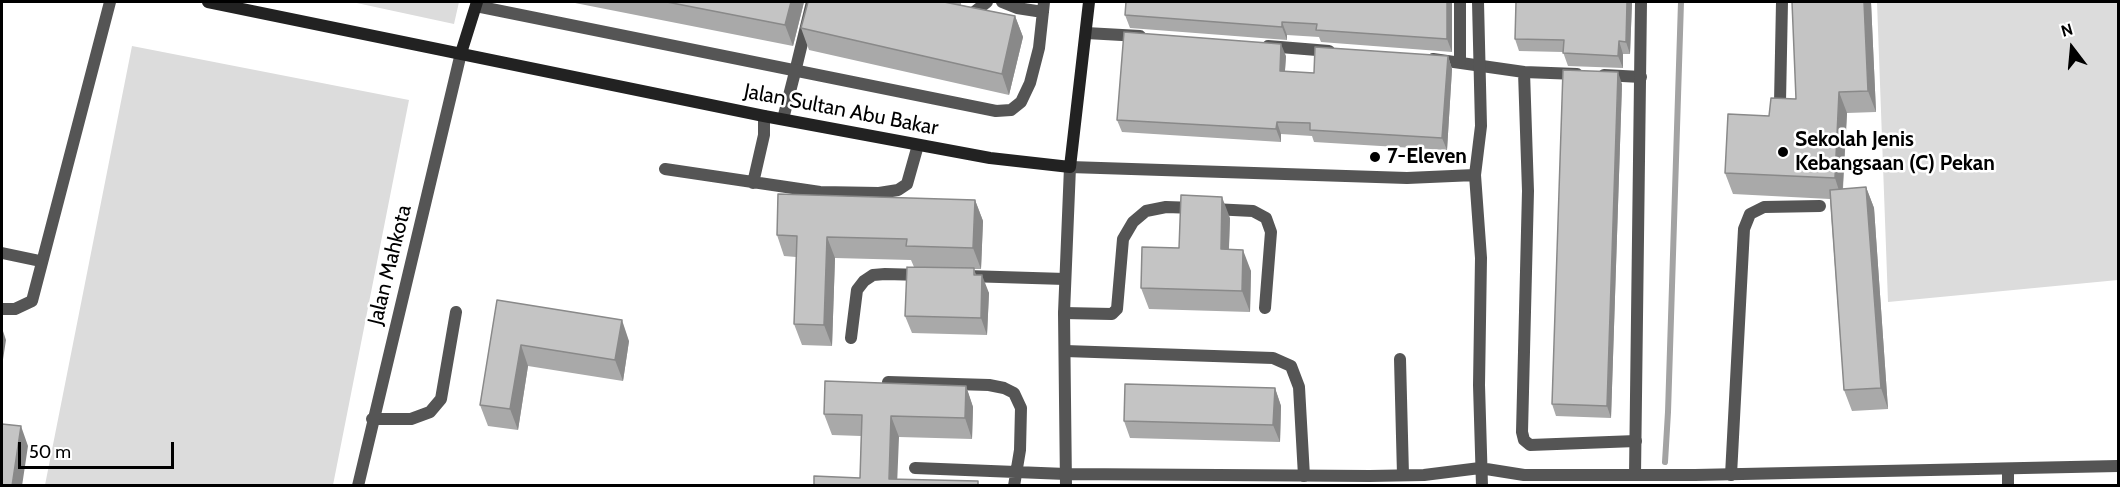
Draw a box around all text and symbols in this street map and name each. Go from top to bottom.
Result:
north arrow [2042,18,2102,78]
text: N [2059,20,2075,41]
street label: Jalan Sultan Abu Bakar [742,79,940,141]
place label: Sekolah Jenis Kebangsaan (C) Pekan [1795,127,1995,177]
place label: 7-Eleven [1387,144,1467,170]
marker: Sekolah Jenis Kebangsaan (C) Pekan [1776,145,1790,159]
marker: 7-Eleven [1368,150,1382,164]
street label: Jalan Mahkota [363,202,417,328]
scale bar [21,430,177,468]
text: 50 m [29,441,71,463]

